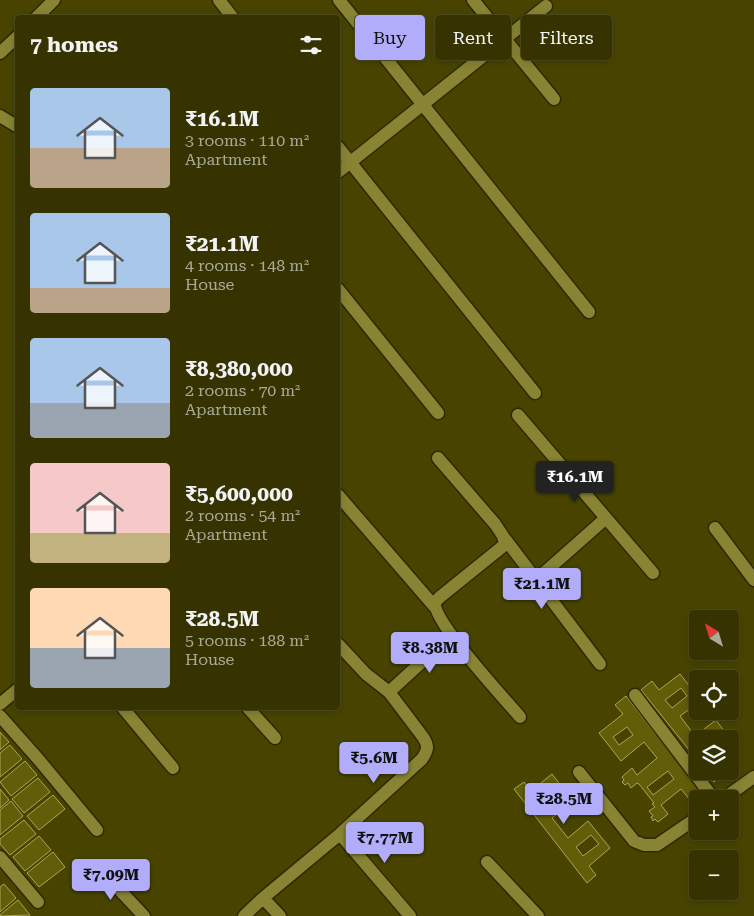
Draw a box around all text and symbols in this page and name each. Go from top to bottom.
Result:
chip: Buy [355,15,425,60]
chip: Rent [435,15,511,60]
chip: Filters [521,15,612,60]
icon: filters [297,31,325,59]
text: 7 homes [30,33,118,57]
text: ₹16.1M [185,107,259,131]
icon: home [70,108,130,168]
text: 3 rooms · 110 m² [185,131,309,150]
text: Apartment [185,150,268,169]
text: ₹21.1M [185,232,259,256]
icon: home [70,233,130,293]
text: 4 rooms · 148 m² [185,256,309,275]
text: House [185,275,234,294]
text: ₹8,380,000 [185,357,293,381]
icon: home [70,358,130,418]
text: 2 rooms · 70 m² [185,381,300,400]
text: Apartment [185,400,268,419]
pin: ₹16.1M [534,460,616,503]
text: ₹16.1M [547,467,603,486]
text: ₹5,600,000 [185,482,293,506]
icon: home [70,483,130,543]
text: 2 rooms · 54 m² [185,506,300,525]
text: Apartment [185,525,268,544]
pin: ₹21.1M [501,568,583,610]
text: ₹21.1M [514,574,570,593]
text: ₹28.5M [185,607,259,631]
icon: home [70,608,130,668]
north arrow [689,610,739,660]
map controls [689,610,739,900]
text: 5 rooms · 188 m² [185,631,309,650]
pin: ₹8.38M [389,632,471,674]
text: ₹8.38M [402,638,458,657]
text: House [185,650,234,669]
button: locate [689,670,739,720]
button: layers [689,730,739,780]
pin: ₹5.6M [339,742,409,784]
text: ₹5.6M [350,748,398,767]
pin: ₹28.5M [523,782,605,825]
text: ₹28.5M [536,789,592,808]
button: + [689,790,739,840]
pin: ₹7.77M [344,822,426,864]
text: ₹7.77M [357,828,413,847]
button: − [689,850,739,900]
pin: ₹7.09M [70,858,152,901]
text: ₹7.09M [83,865,139,884]

